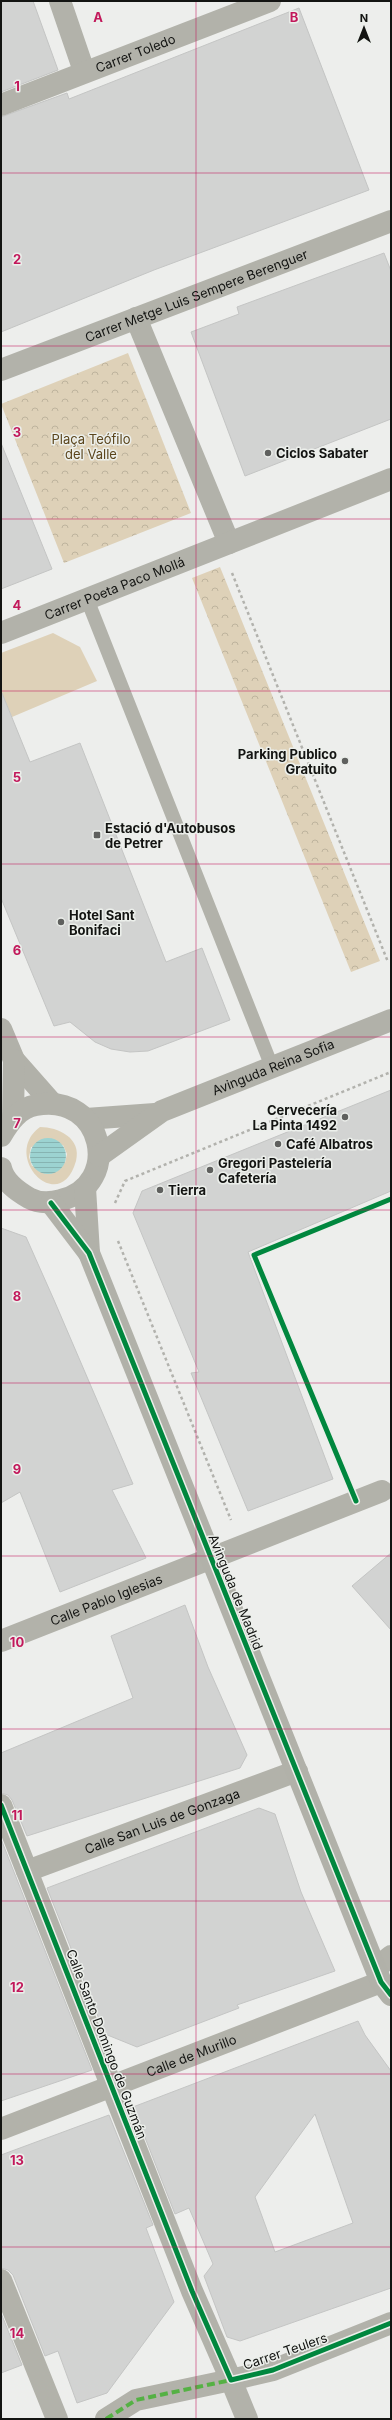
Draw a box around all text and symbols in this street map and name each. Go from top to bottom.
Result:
north arrow [344,8,384,48]
text: A [93,9,103,25]
text: B [290,9,299,25]
text: N [360,11,368,25]
street label: Carrer Toledo [93,30,178,76]
text: 1 [14,78,20,94]
street label: Carrer Metge Luis Sempere Berenguer [83,246,310,345]
text: 2 [13,251,21,267]
text: 3 [13,424,21,440]
park label: Plaça Teófilo del Valle [52,431,131,462]
place label: Ciclos Sabater [276,445,369,461]
marker: Ciclos Sabater [263,448,273,458]
street label: Carrer Poeta Paco Mollá [42,553,187,623]
text: 4 [13,597,22,613]
place label: Parking Publico Gratuito [238,746,337,777]
marker: Parking Publico Gratuito [340,756,350,766]
text: 5 [13,769,21,785]
place label: Estació d'Autobusos de Petrer [105,820,236,851]
marker: Estació d'Autobusos de Petrer [92,830,102,840]
place label: Hotel Sant Bonifaci [69,907,135,938]
marker: Hotel Sant Bonifaci [56,917,66,927]
text: 6 [13,942,21,958]
street label: Avinguda Reina Sofia [210,1035,336,1098]
place label: Cervecería La Pinta 1492 [253,1102,337,1133]
marker: Cervecería La Pinta 1492 [340,1112,350,1122]
text: 7 [13,1115,21,1131]
place label: Café Albatros [286,1136,373,1152]
marker: Café Albatros [273,1139,283,1149]
place label: Gregori Pastelería Cafetería [218,1155,332,1186]
marker: Gregori Pastelería Cafetería [205,1165,215,1175]
place label: Tierra [168,1182,206,1198]
marker: Tierra [155,1185,165,1195]
text: 8 [13,1288,21,1304]
text: 9 [13,1461,21,1477]
street label: Avinguda de Madrid [206,1532,266,1652]
street label: Calle Pablo Iglesias [48,1570,165,1629]
text: 10 [10,1634,24,1650]
street label: Calle San Luis de Gonzaga [82,1785,242,1857]
text: 11 [11,1807,23,1823]
street label: Calle Santo Domingo de Guzmán [63,1947,151,2141]
text: 12 [10,1979,24,1995]
street label: Calle de Murillo [144,2031,239,2080]
text: 13 [10,2152,24,2168]
text: 14 [10,2325,24,2341]
street label: Carrer Teulers [241,2329,329,2373]

